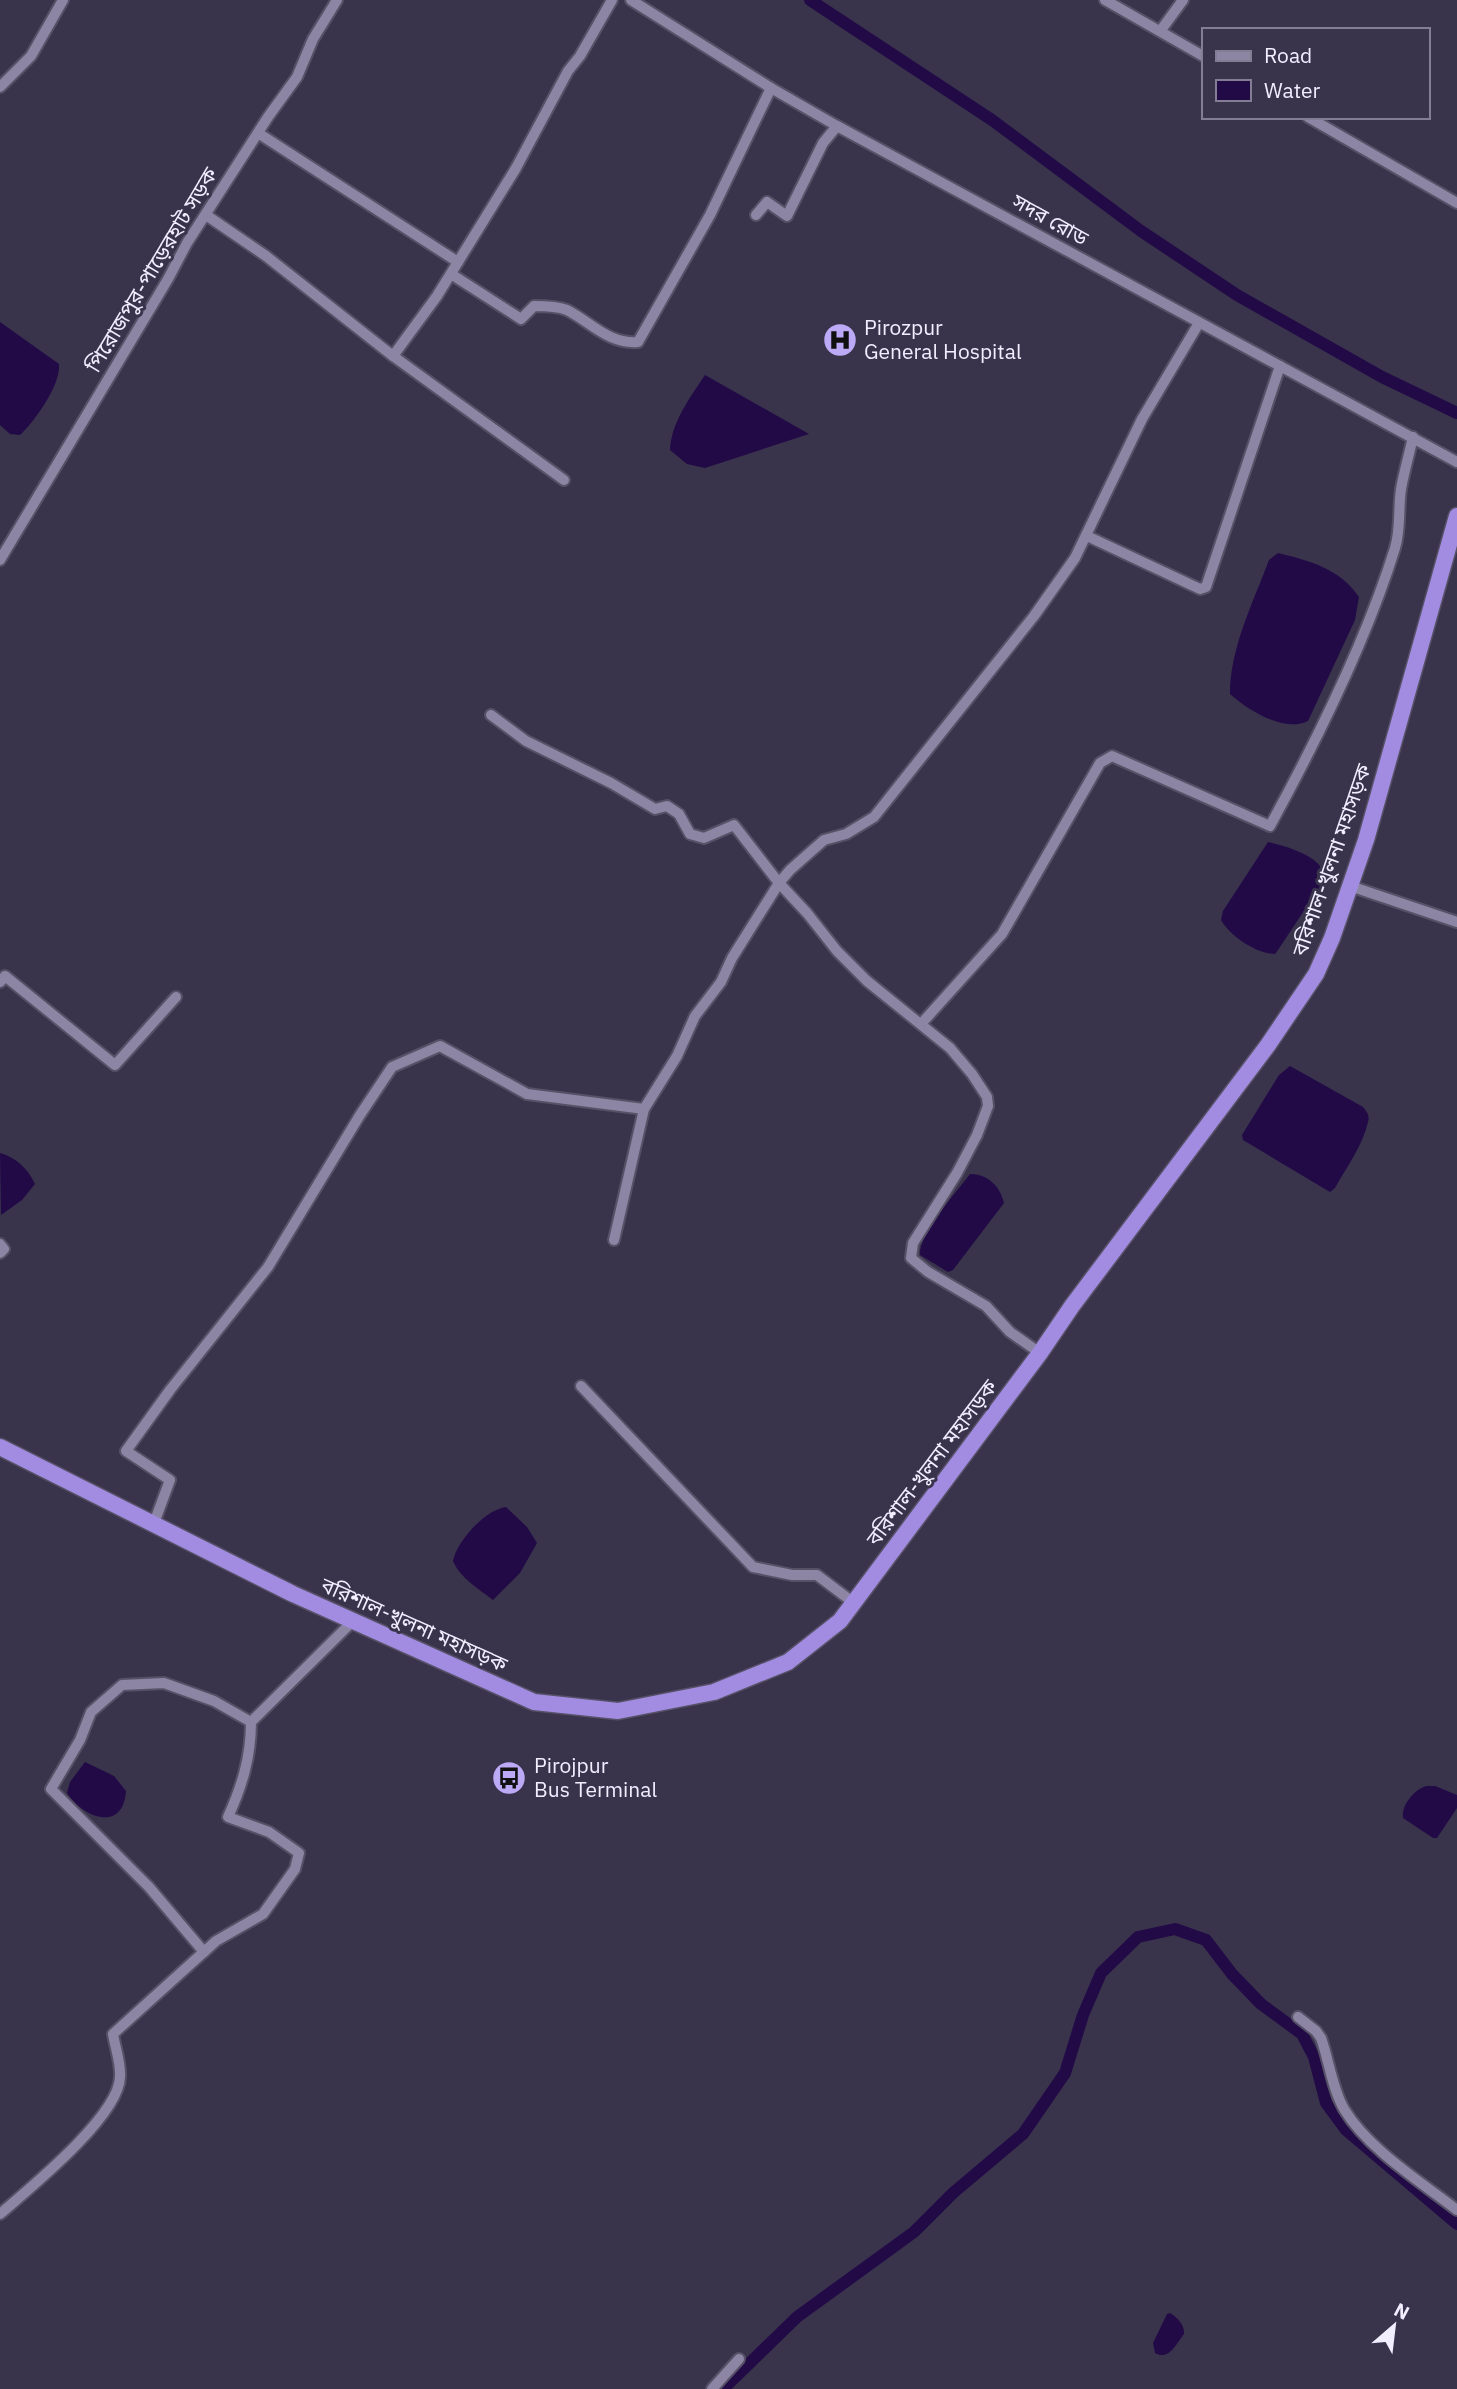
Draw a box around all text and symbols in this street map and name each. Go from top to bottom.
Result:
legend [1202,28,1429,119]
text: Road [1264,41,1312,69]
text: Water [1264,76,1321,104]
street label: পিরোজপুর-পাড়েরহাট সড়ক [78,161,224,378]
street label: সদর রোড [1007,186,1094,252]
place label: Pirozpur General Hospital [864,313,1022,365]
hospital icon: Pirozpur General Hospital [821,321,859,359]
street label: বরিশাল-খুলনা মহাসড়ক [1285,759,1377,960]
street label: বরিশাল-খুলনা মহাসড়ক [859,1373,1004,1552]
street label: বরিশাল-খুলনা মহাসড়ক [316,1570,513,1678]
place label: Pirojpur Bus Terminal [534,1751,657,1803]
bus stop icon: Pirojpur Bus Terminal [490,1759,528,1797]
north arrow [1359,2291,1429,2361]
text: N [1390,2297,1414,2325]

